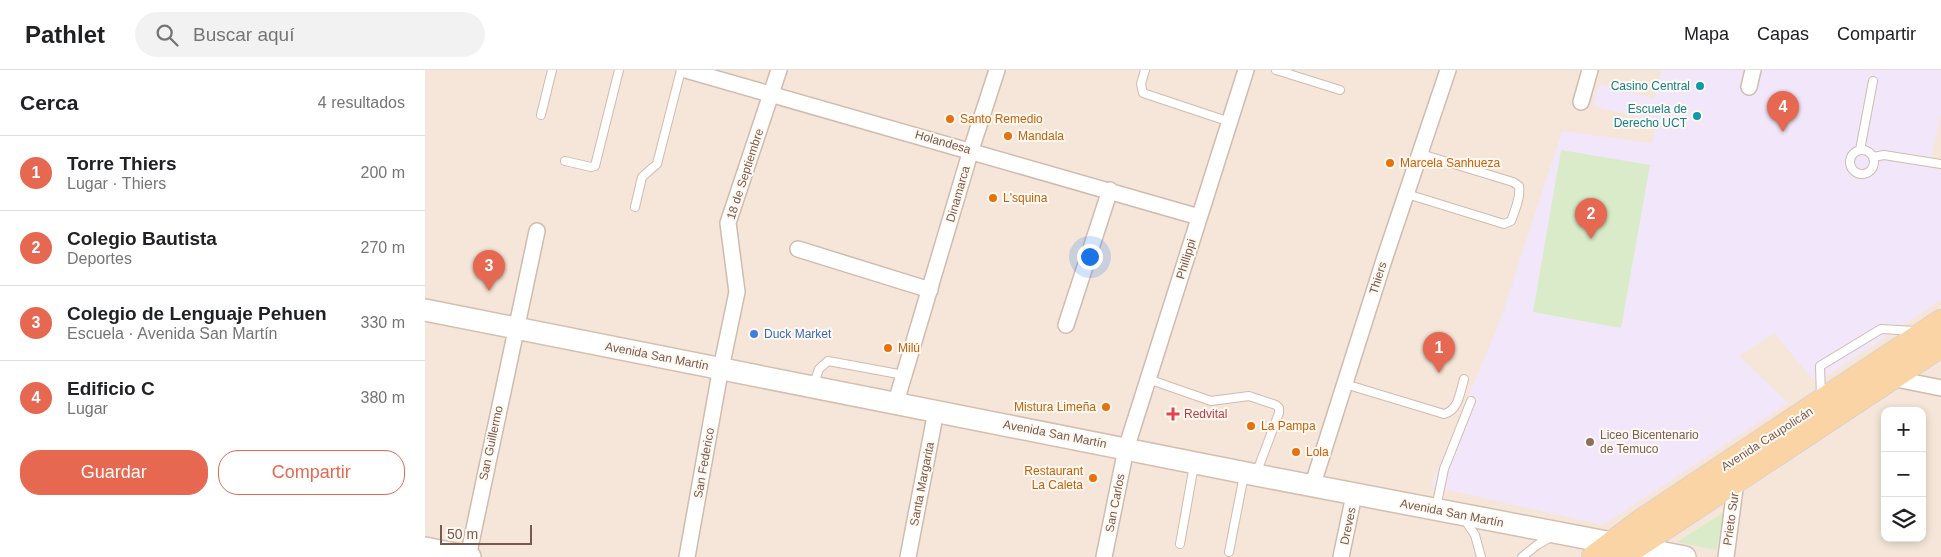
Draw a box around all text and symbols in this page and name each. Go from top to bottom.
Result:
search box [135,12,485,57]
text: Pathlet [25,21,105,48]
icon: search [153,21,181,49]
text: Buscar aquí [193,24,294,45]
text: Mapa [1684,24,1729,44]
text: Capas [1757,24,1809,44]
text: Compartir [1837,24,1916,44]
place label: Casino Central [1611,79,1690,93]
marker: Casino Central [1694,80,1706,92]
text: Cerca [20,91,78,114]
pin: 4 [1767,91,1799,132]
text: 4 resultados [318,94,405,111]
place label: Escuela de Derecho UCT [1614,102,1688,130]
marker: Escuela de Derecho UCT [1691,110,1703,122]
place label: Santo Remedio [960,112,1043,126]
marker: Santo Remedio [944,113,956,125]
street label: 18 de Septiembre [724,126,766,221]
street label: Holandesa [913,127,973,157]
place label: Mandala [1018,129,1064,143]
marker: Mandala [1002,130,1014,142]
text: Torre Thiers [67,153,176,174]
place label: Marcela Sanhueza [1400,156,1500,170]
marker: Marcela Sanhueza [1384,157,1396,169]
text: 1 [32,164,40,181]
text: 200 m [361,164,405,181]
street label: Dinamarca [943,164,973,224]
text: Lugar · Thiers [67,175,166,192]
place label: L'squina [1003,191,1048,205]
marker: L'squina [987,192,999,204]
pin: 2 [1575,198,1607,239]
text: Colegio Bautista [67,228,217,249]
street label: Phillippi [1173,237,1199,281]
text: 2 [32,239,40,256]
text: 270 m [361,239,405,256]
your location [1077,244,1103,270]
text: Deportes [67,250,132,267]
pin: 3 [473,250,505,291]
street label: Thiers [1366,260,1390,296]
text: Colegio de Lenguaje Pehuen [67,303,327,324]
text: 3 [32,314,40,331]
text: 330 m [361,314,405,331]
text: Escuela · Avenida San Martín [67,325,278,342]
place label: Duck Market [764,327,832,341]
marker: Duck Market [748,328,760,340]
pin: 1 [1423,332,1455,373]
street label: Avenida San Martín [604,339,710,373]
place label: Milú [898,341,920,355]
marker: Milú [882,342,894,354]
text: Edificio C [67,378,155,399]
text: 4 [32,389,40,406]
text: 380 m [361,389,405,406]
text: Lugar [67,400,108,417]
place label: Mistura Limeña [1014,400,1096,414]
marker: Mistura Limeña [1100,401,1112,413]
street label: San Guillermo [476,404,506,482]
street label: Avenida Caupolicán [1719,404,1815,474]
marker: Redvital [1166,407,1180,421]
place label: Redvital [1184,407,1227,421]
map controls [1881,407,1926,542]
button: + [1881,407,1926,452]
street label: Avenida San Martín [1002,417,1108,451]
place label: La Pampa [1261,419,1316,433]
marker: La Pampa [1245,420,1257,432]
street label: San Federico [691,426,717,499]
place label: Liceo Bicentenario de Temuco [1600,428,1699,456]
marker: Liceo Bicentenario de Temuco [1584,436,1596,448]
street label: Santa Margarita [907,440,937,527]
place label: Lola [1306,445,1329,459]
marker: Lola [1290,446,1302,458]
button: Guardar [20,450,208,495]
button: Compartir [218,450,405,495]
button: − [1881,452,1926,497]
place label: Restaurant La Caleta [1024,464,1084,492]
marker: Restaurant La Caleta [1087,472,1099,484]
street label: San Carlos [1102,473,1128,533]
street label: Prieto Sur [1720,492,1742,546]
street label: Avenida San Martín [1399,496,1505,530]
button: layers [1881,497,1926,542]
street label: Dreves [1337,506,1359,546]
scale bar [440,522,533,545]
text: 50 m [447,526,478,542]

